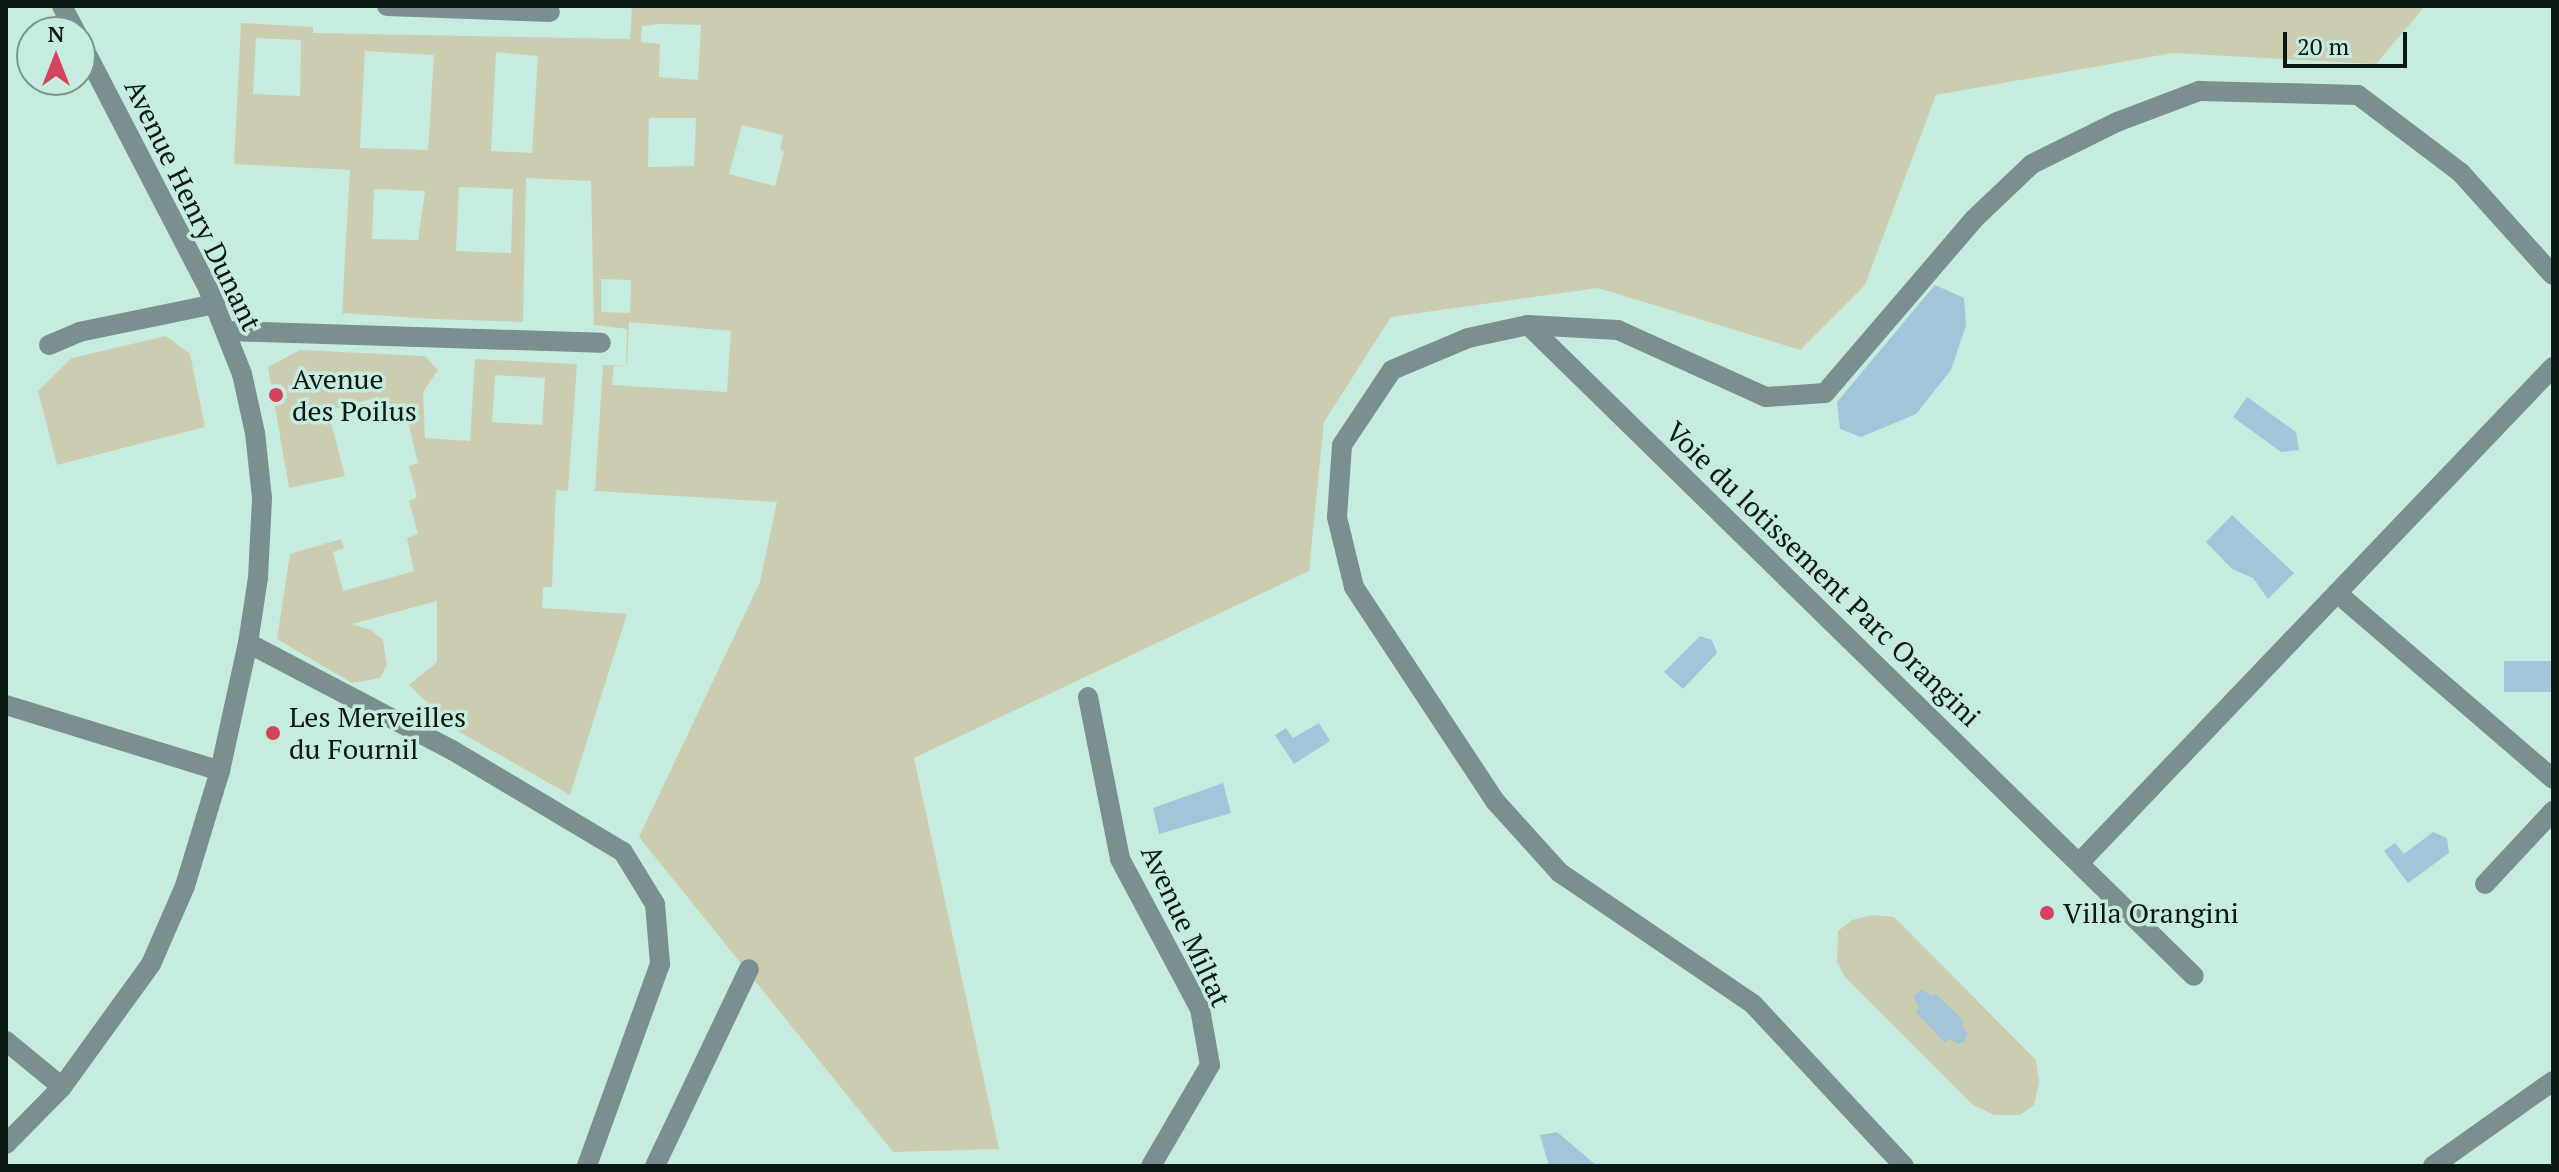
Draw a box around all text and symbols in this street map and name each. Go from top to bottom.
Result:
north arrow [16,16,96,96]
scale bar [2287,16,2411,66]
text: N [48,19,64,48]
text: 20 m [2297,30,2349,62]
street label: Avenue Henry Dunant [118,74,268,336]
place label: Avenue des Poilus [292,362,417,428]
marker: Avenue des Poilus [267,386,285,404]
street label: Voie du lotissement Parc Orangini [1659,414,1987,734]
place label: Les Merveilles du Fournil [289,700,466,766]
marker: Les Merveilles du Fournil [264,724,282,742]
street label: Avenue Miltat [1134,840,1238,1012]
place label: Villa Orangini [2063,896,2239,930]
marker: Villa Orangini [2038,904,2056,922]

